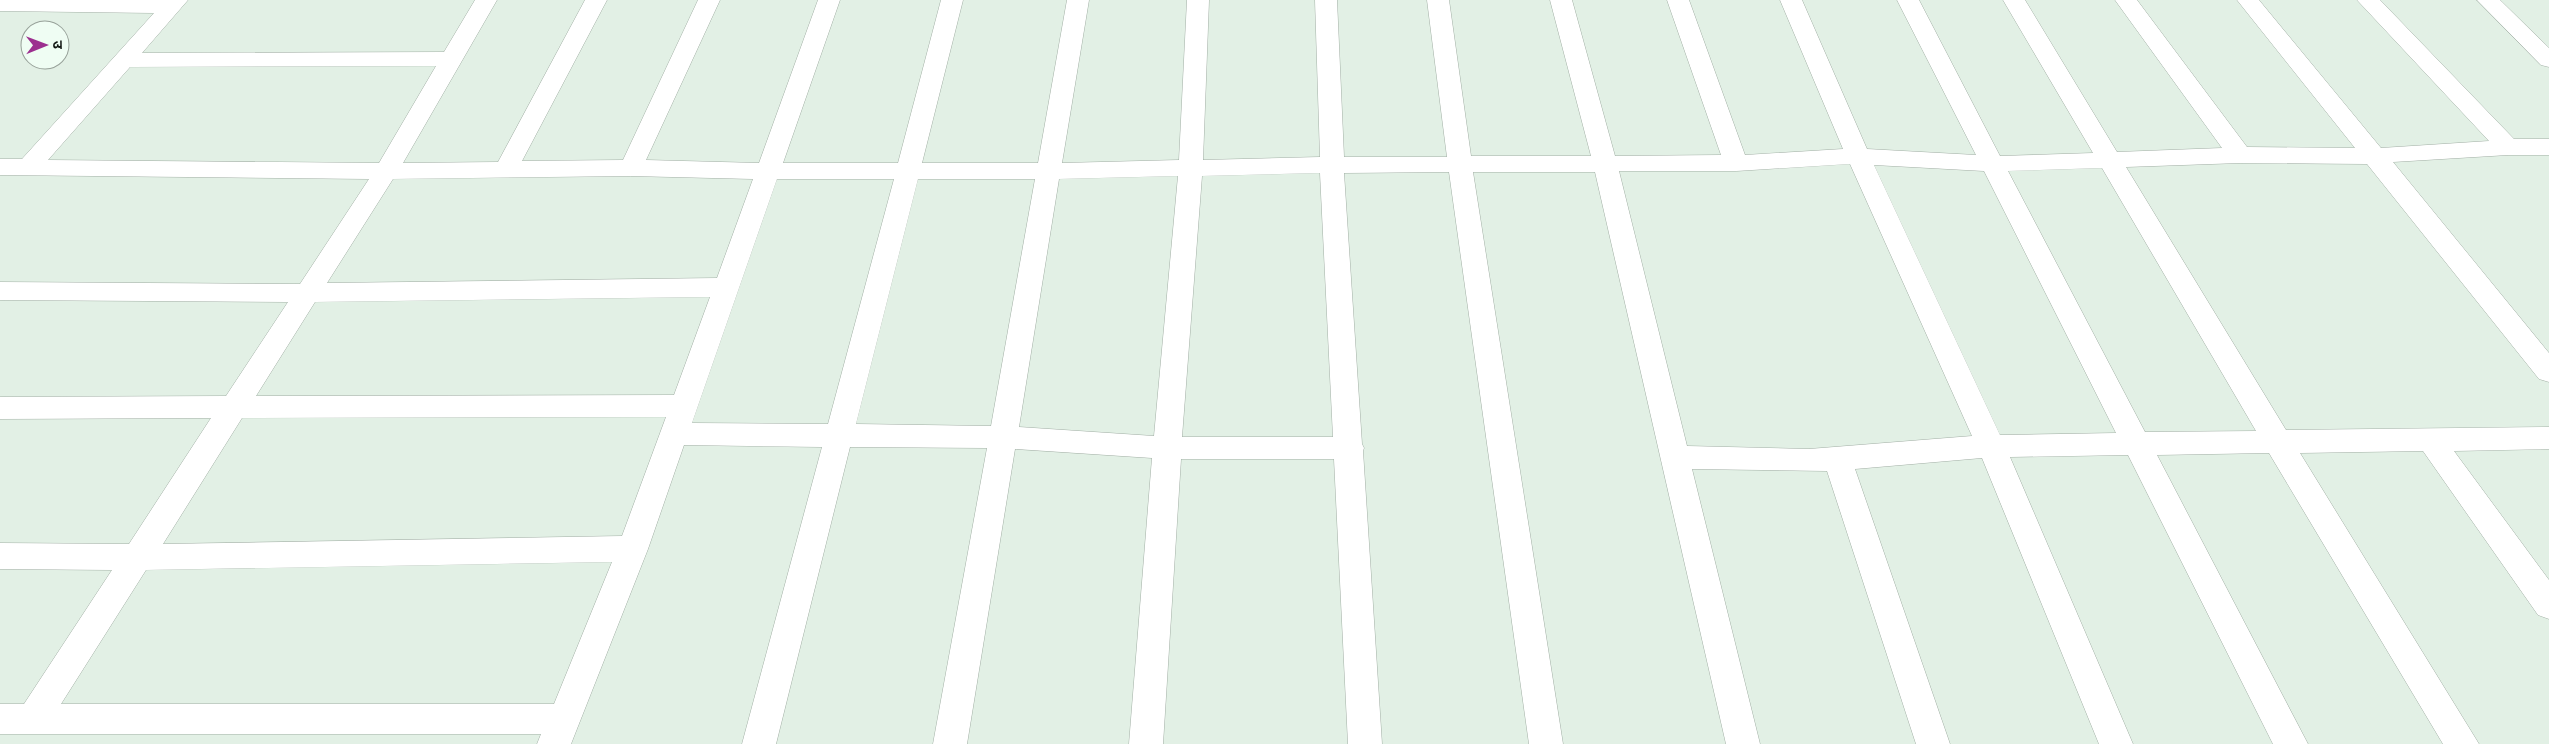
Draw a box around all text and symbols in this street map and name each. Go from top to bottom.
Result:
north arrow [20,20,70,70]
text: उ [49,41,67,50]

